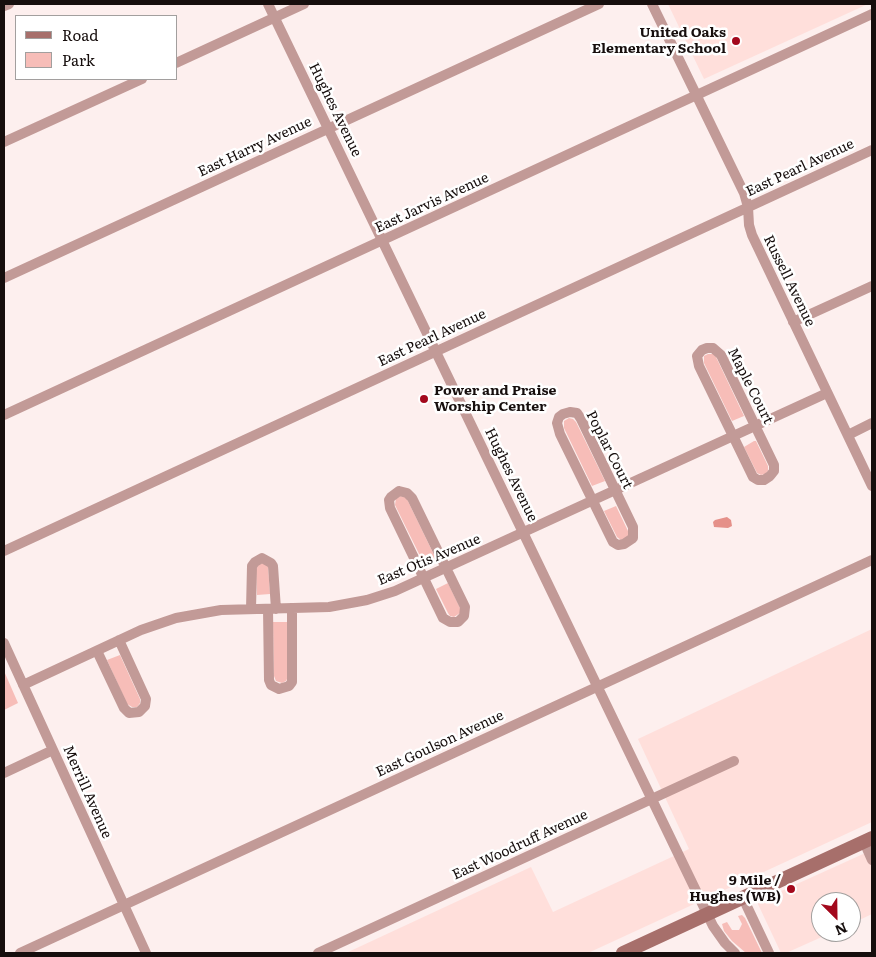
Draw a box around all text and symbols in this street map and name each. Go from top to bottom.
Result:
legend [15,15,178,80]
text: Road [62,23,98,46]
place label: United Oaks Elementary School [592,25,726,58]
marker: United Oaks Elementary School [730,35,742,47]
text: Park [62,48,95,71]
street label: Hughes Avenue [305,60,365,160]
street label: East Harry Avenue [196,113,314,181]
street label: East Pearl Avenue [743,136,857,200]
street label: East Jarvis Avenue [373,169,491,237]
street label: Russell Avenue [760,233,818,329]
street label: East Pearl Avenue [375,306,489,370]
street label: Maple Court [724,345,776,427]
place label: Power and Praise Worship Center [434,383,556,416]
marker: Power and Praise Worship Center [418,393,430,405]
street label: Poplar Court [582,408,636,492]
street label: Hughes Avenue [481,425,541,525]
street label: East Otis Avenue [375,531,483,589]
street label: East Goulson Avenue [374,707,506,781]
street label: Merrill Avenue [59,743,115,841]
street label: East Woodruff Avenue [450,806,590,884]
place label: 9 Mile / Hughes (WB) [689,873,781,906]
marker: 9 Mile / Hughes (WB) [785,883,797,895]
north arrow [811,892,861,942]
text: N [832,918,851,941]

